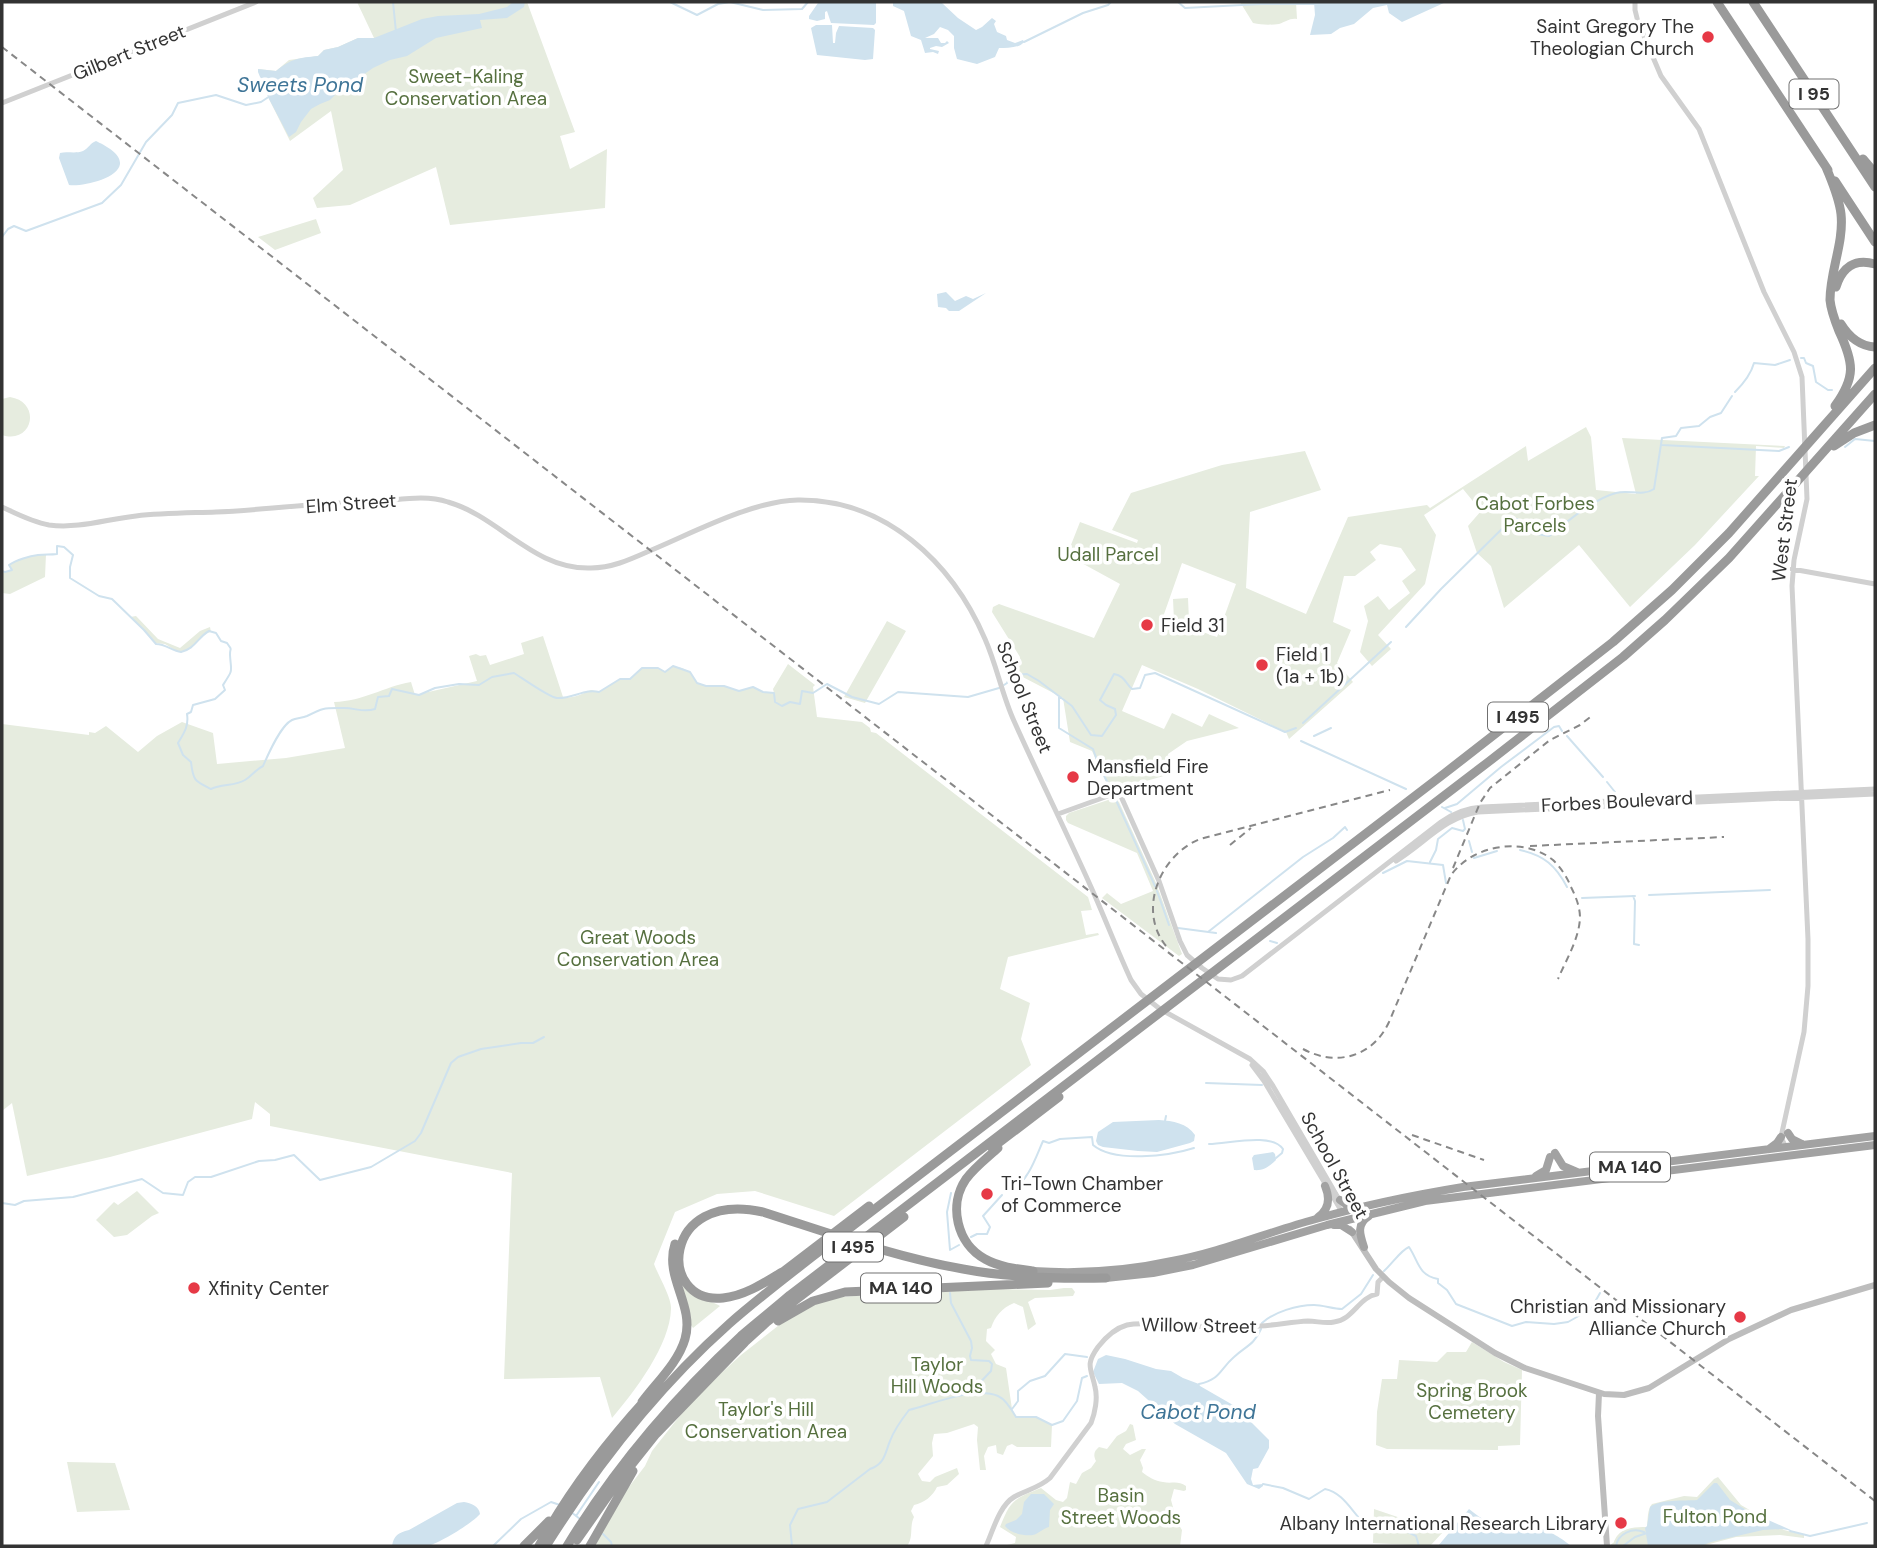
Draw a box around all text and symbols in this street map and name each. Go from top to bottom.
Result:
place label: Saint Gregory The Theologian Church [1530,14,1694,61]
street label: Gilbert Street [69,19,189,86]
marker: Saint Gregory The Theologian Church [1700,29,1716,45]
park label: Sweet-Kaling Conservation Area [385,64,547,111]
water label: Sweets Pond [237,71,364,99]
road number: I 95 [1790,80,1839,108]
street label: West Street [1766,477,1803,583]
street label: Elm Street [305,488,397,519]
park label: Cabot Forbes Parcels [1475,491,1595,538]
park label: Udall Parcel [1057,542,1159,567]
place label: Field 31 [1161,613,1225,638]
marker: Field 31 [1139,617,1155,633]
street label: School Street [991,638,1058,757]
place label: Field 1 (1a + 1b) [1276,642,1344,689]
marker: Field 1 (1a + 1b) [1254,657,1270,673]
road number: I 495 [1488,702,1548,732]
place label: Mansfield Fire Department [1087,754,1209,801]
marker: Mansfield Fire Department [1065,769,1081,785]
street label: Forbes Boulevard [1540,785,1694,818]
park label: Great Woods Conservation Area [557,925,719,972]
street label: School Street [1295,1107,1374,1223]
road number: MA 140 [1590,1152,1670,1182]
place label: Tri-Town Chamber of Commerce [1001,1171,1163,1218]
marker: Tri-Town Chamber of Commerce [979,1186,995,1202]
road number: I 495 [823,1232,883,1262]
road number: MA 140 [861,1274,941,1302]
place label: Xfinity Center [208,1276,329,1301]
marker: Xfinity Center [186,1280,202,1296]
place label: Christian and Missionary Alliance Church [1510,1294,1726,1341]
marker: Christian and Missionary Alliance Church [1732,1309,1748,1325]
street label: Willow Street [1141,1312,1257,1339]
park label: Taylor Hill Woods [891,1352,983,1399]
park label: Spring Brook Cemetery [1416,1378,1528,1425]
park label: Taylor's Hill Conservation Area [685,1397,847,1444]
water label: Cabot Pond [1140,1398,1257,1426]
park label: Basin Street Woods [1061,1483,1181,1530]
park label: Fulton Pond [1663,1504,1767,1529]
place label: Albany International Research Library [1279,1511,1607,1536]
marker: Albany International Research Library [1613,1515,1629,1531]

